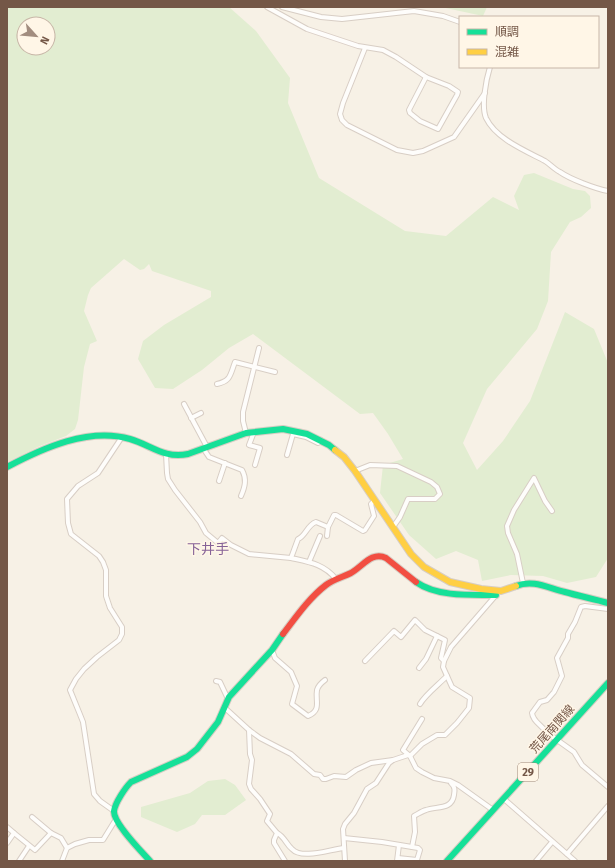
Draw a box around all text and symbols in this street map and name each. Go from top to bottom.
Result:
north arrow [16,16,56,56]
legend [459,16,599,68]
text: 順調 [495,25,519,39]
text: N [37,34,52,47]
text: 混雑 [495,45,519,59]
district label: 下井手 [187,541,229,558]
street label: 荒尾南関線 [527,702,577,756]
road number: 29 [518,763,538,781]

